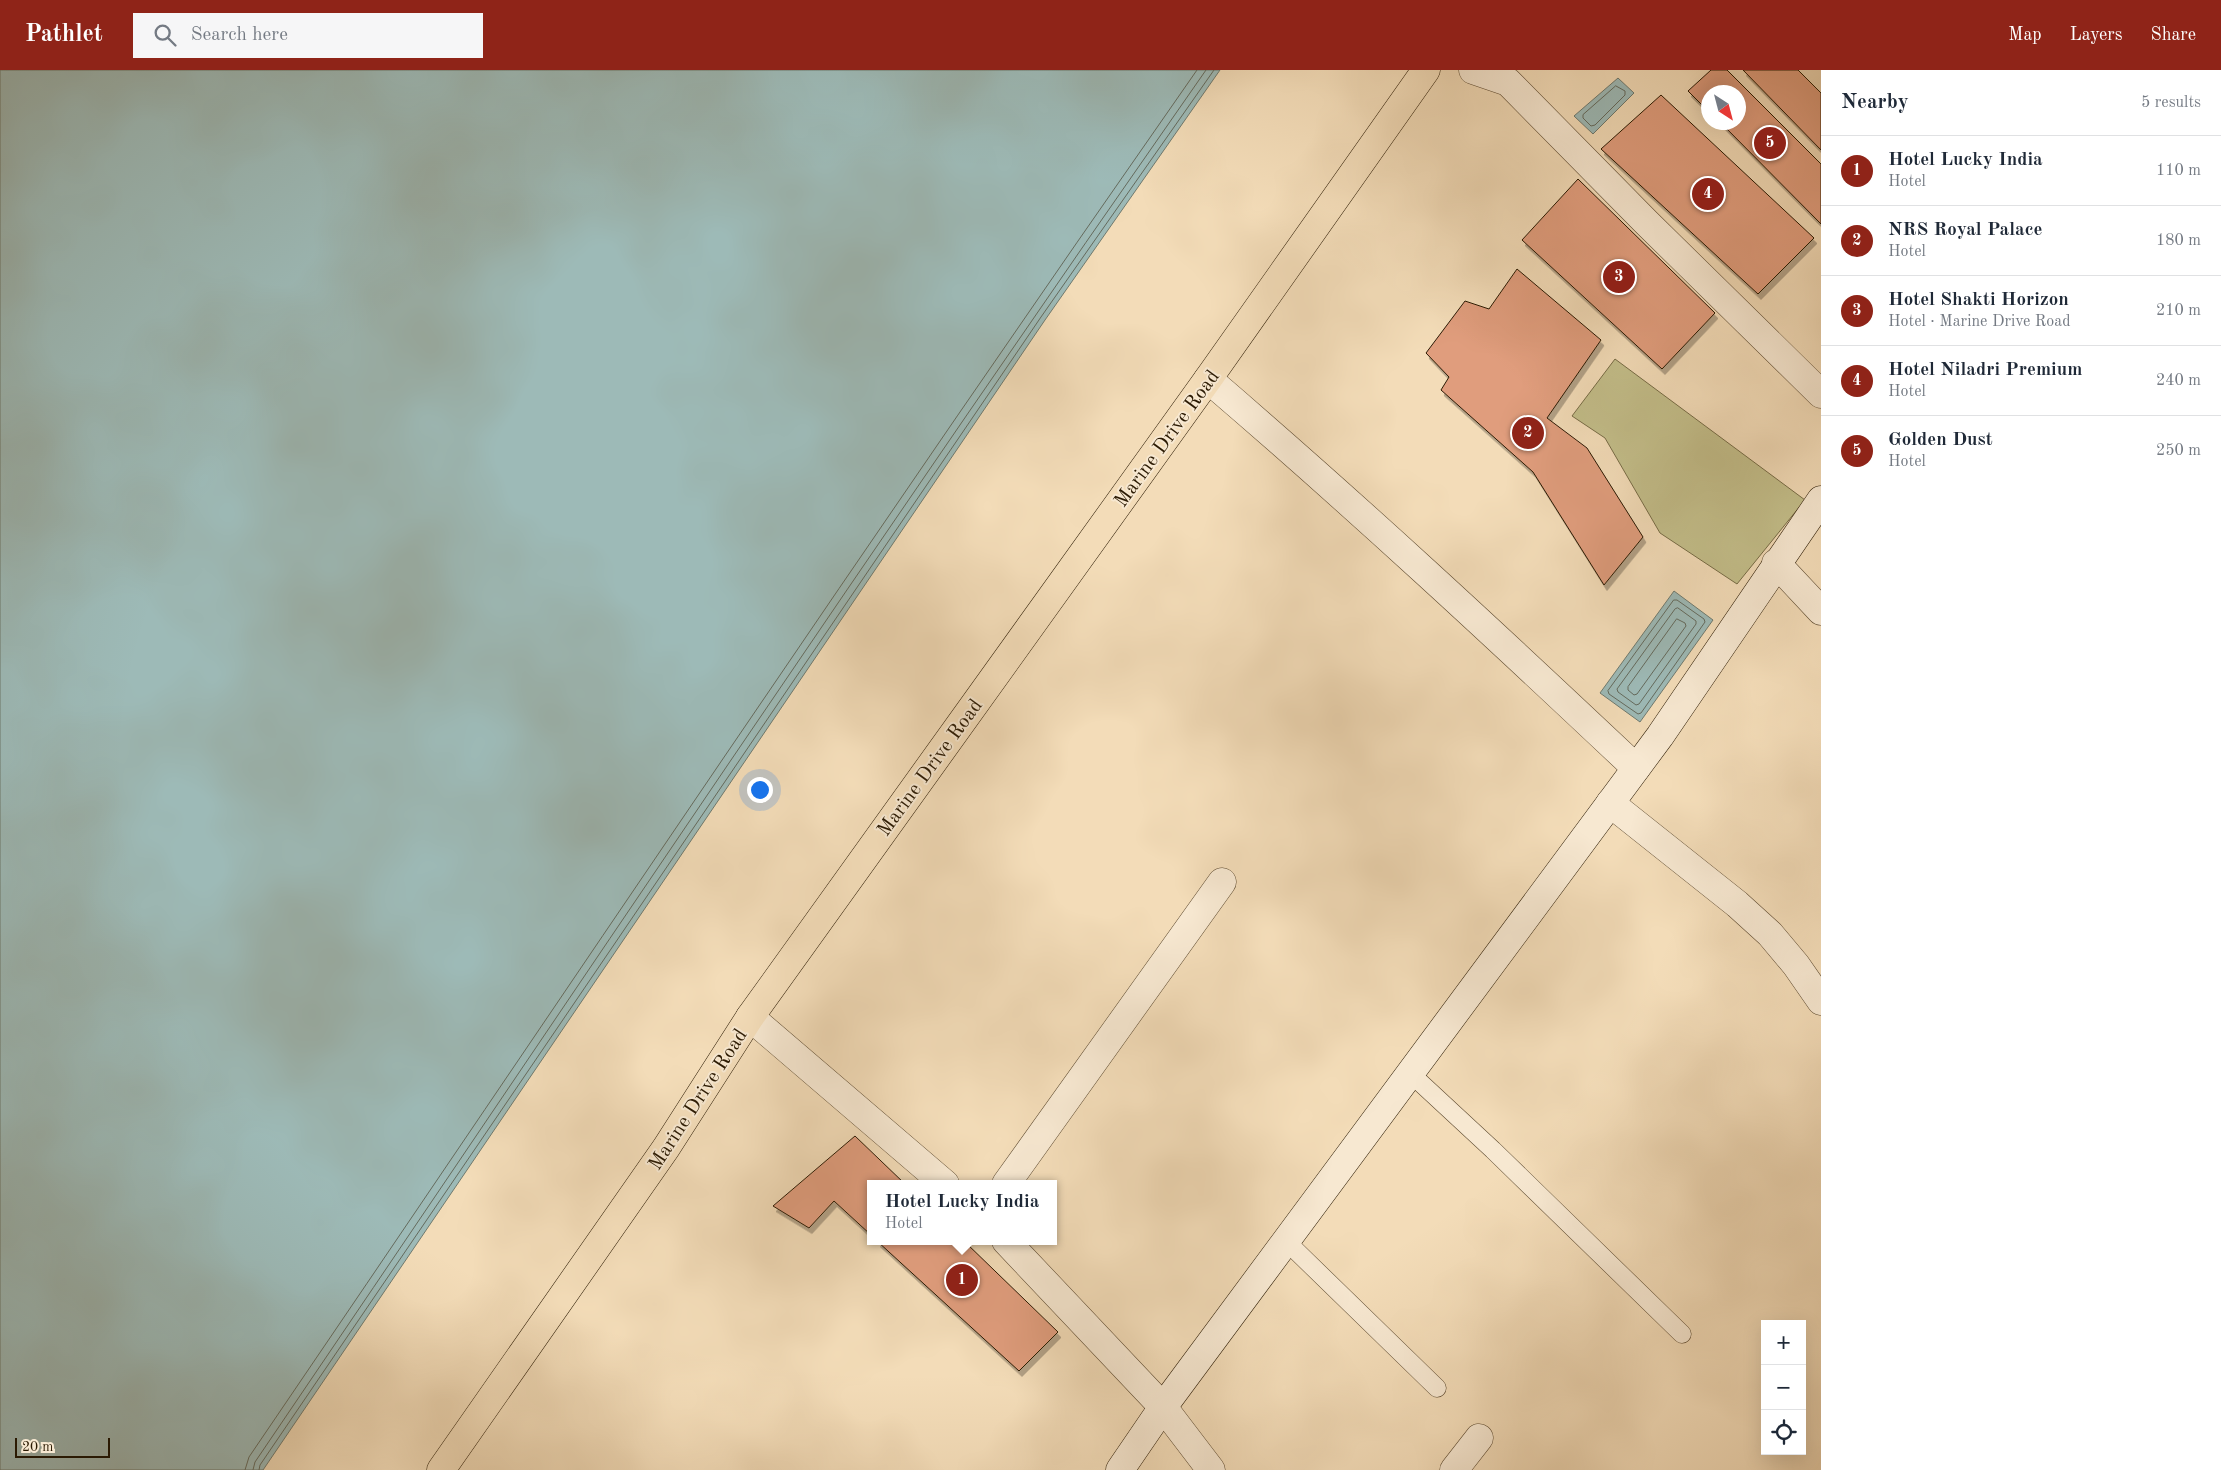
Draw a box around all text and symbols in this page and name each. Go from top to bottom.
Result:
search box [133,13,483,58]
icon: search [151,21,179,49]
text: Pathlet [25,23,103,47]
text: Search here [191,26,288,45]
text: Map [2008,26,2042,44]
text: Layers [2070,26,2122,44]
text: Share [2150,26,2196,44]
north arrow [1701,85,1746,130]
text: Nearby [1841,92,1909,113]
text: 5 results [2141,95,2201,111]
pin: 5 [1754,124,1786,162]
text: Hotel Lucky India [1888,151,2043,170]
text: 1 [1852,163,1862,179]
text: 110 m [2156,163,2201,179]
text: Hotel [1888,174,1926,190]
pin: 4 [1692,175,1724,213]
text: NRS Royal Palace [1888,221,2043,240]
text: 2 [1852,233,1862,249]
text: 180 m [2156,233,2201,249]
text: Hotel [1888,244,1926,260]
pin: 3 [1603,258,1635,296]
text: Hotel Shakti Horizon [1888,291,2069,310]
text: 3 [1852,303,1862,319]
text: 210 m [2156,303,2201,319]
text: Hotel · Marine Drive Road [1888,314,2071,330]
text: Hotel Niladri Premium [1888,361,2082,380]
street label: Marine Drive Road [1111,367,1224,511]
text: 4 [1852,373,1862,389]
text: 240 m [2156,373,2201,389]
text: Hotel [1888,384,1926,400]
pin: 2 [1512,414,1544,452]
text: Golden Dust [1888,431,1993,450]
text: 5 [1852,443,1862,459]
text: 250 m [2156,443,2201,459]
text: Hotel [1888,454,1926,470]
street label: Marine Drive Road [874,696,987,840]
your location [747,777,773,803]
street label: Marine Drive Road [646,1026,752,1174]
popup [867,1180,1057,1245]
text: Hotel Lucky India [885,1193,1039,1212]
text: Hotel [885,1216,922,1232]
pin: 1 [946,1261,978,1299]
map controls [1761,1320,1806,1455]
button: + [1761,1320,1806,1365]
button: − [1761,1365,1806,1410]
button: locate [1761,1410,1806,1455]
scale bar [15,1435,110,1458]
text: 20 m [22,1440,53,1454]

